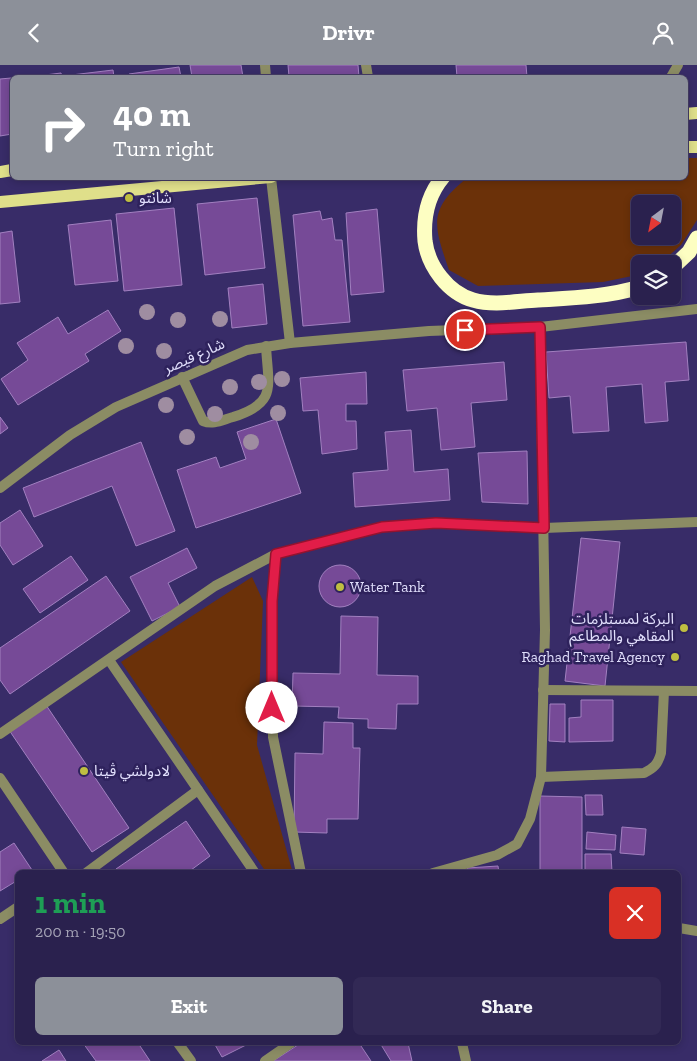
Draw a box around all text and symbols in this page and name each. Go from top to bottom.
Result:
icon: back [20,19,48,47]
text: Drivr [322,19,375,46]
icon: person [649,19,677,47]
text: 40 m [113,93,190,135]
icon: right [30,95,95,160]
text: Turn right [113,135,214,162]
place label: شانتو [139,189,172,207]
marker: شانتو [123,192,135,204]
north arrow [631,195,681,245]
map controls [631,195,681,305]
button: layers [631,255,681,305]
pin [444,309,486,351]
icon: arrive [451,316,479,344]
street label: شارع قيصر [160,334,229,381]
place label: Water Tank [350,578,425,596]
marker: Water Tank [334,581,346,593]
place label: البركة لمستلزمات المقاهي والمطاعم [569,610,674,647]
marker: البركة لمستلزمات المقاهي والمطاعم [678,622,690,634]
place label: Raghad Travel Agency [522,648,665,666]
marker: Raghad Travel Agency [669,651,681,663]
position arrow [245,681,297,733]
place label: لادولشي ڤيتا [94,762,170,782]
marker: لادولشي ڤيتا [78,765,90,777]
text: 1 min [35,885,106,921]
button: close [609,887,661,939]
text: 200 m · 19:50 [35,922,126,941]
button: Exit [35,977,343,1035]
button: Share [353,977,661,1035]

